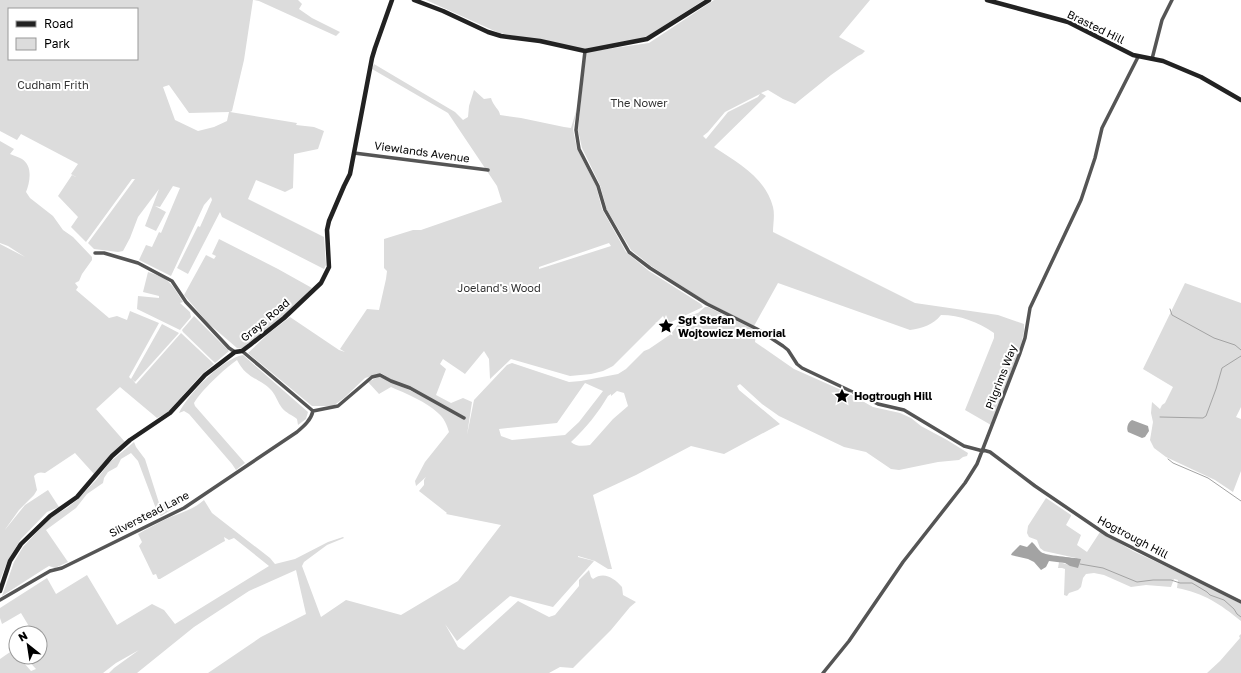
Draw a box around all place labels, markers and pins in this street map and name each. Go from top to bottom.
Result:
place label: Sgt Stefan Wojtowicz Memorial [678,313,786,339]
place icon: Sgt Stefan Wojtowicz Memorial [657,317,675,335]
place icon: Hogtrough Hill [833,387,851,405]
place label: Hogtrough Hill [854,389,933,402]

